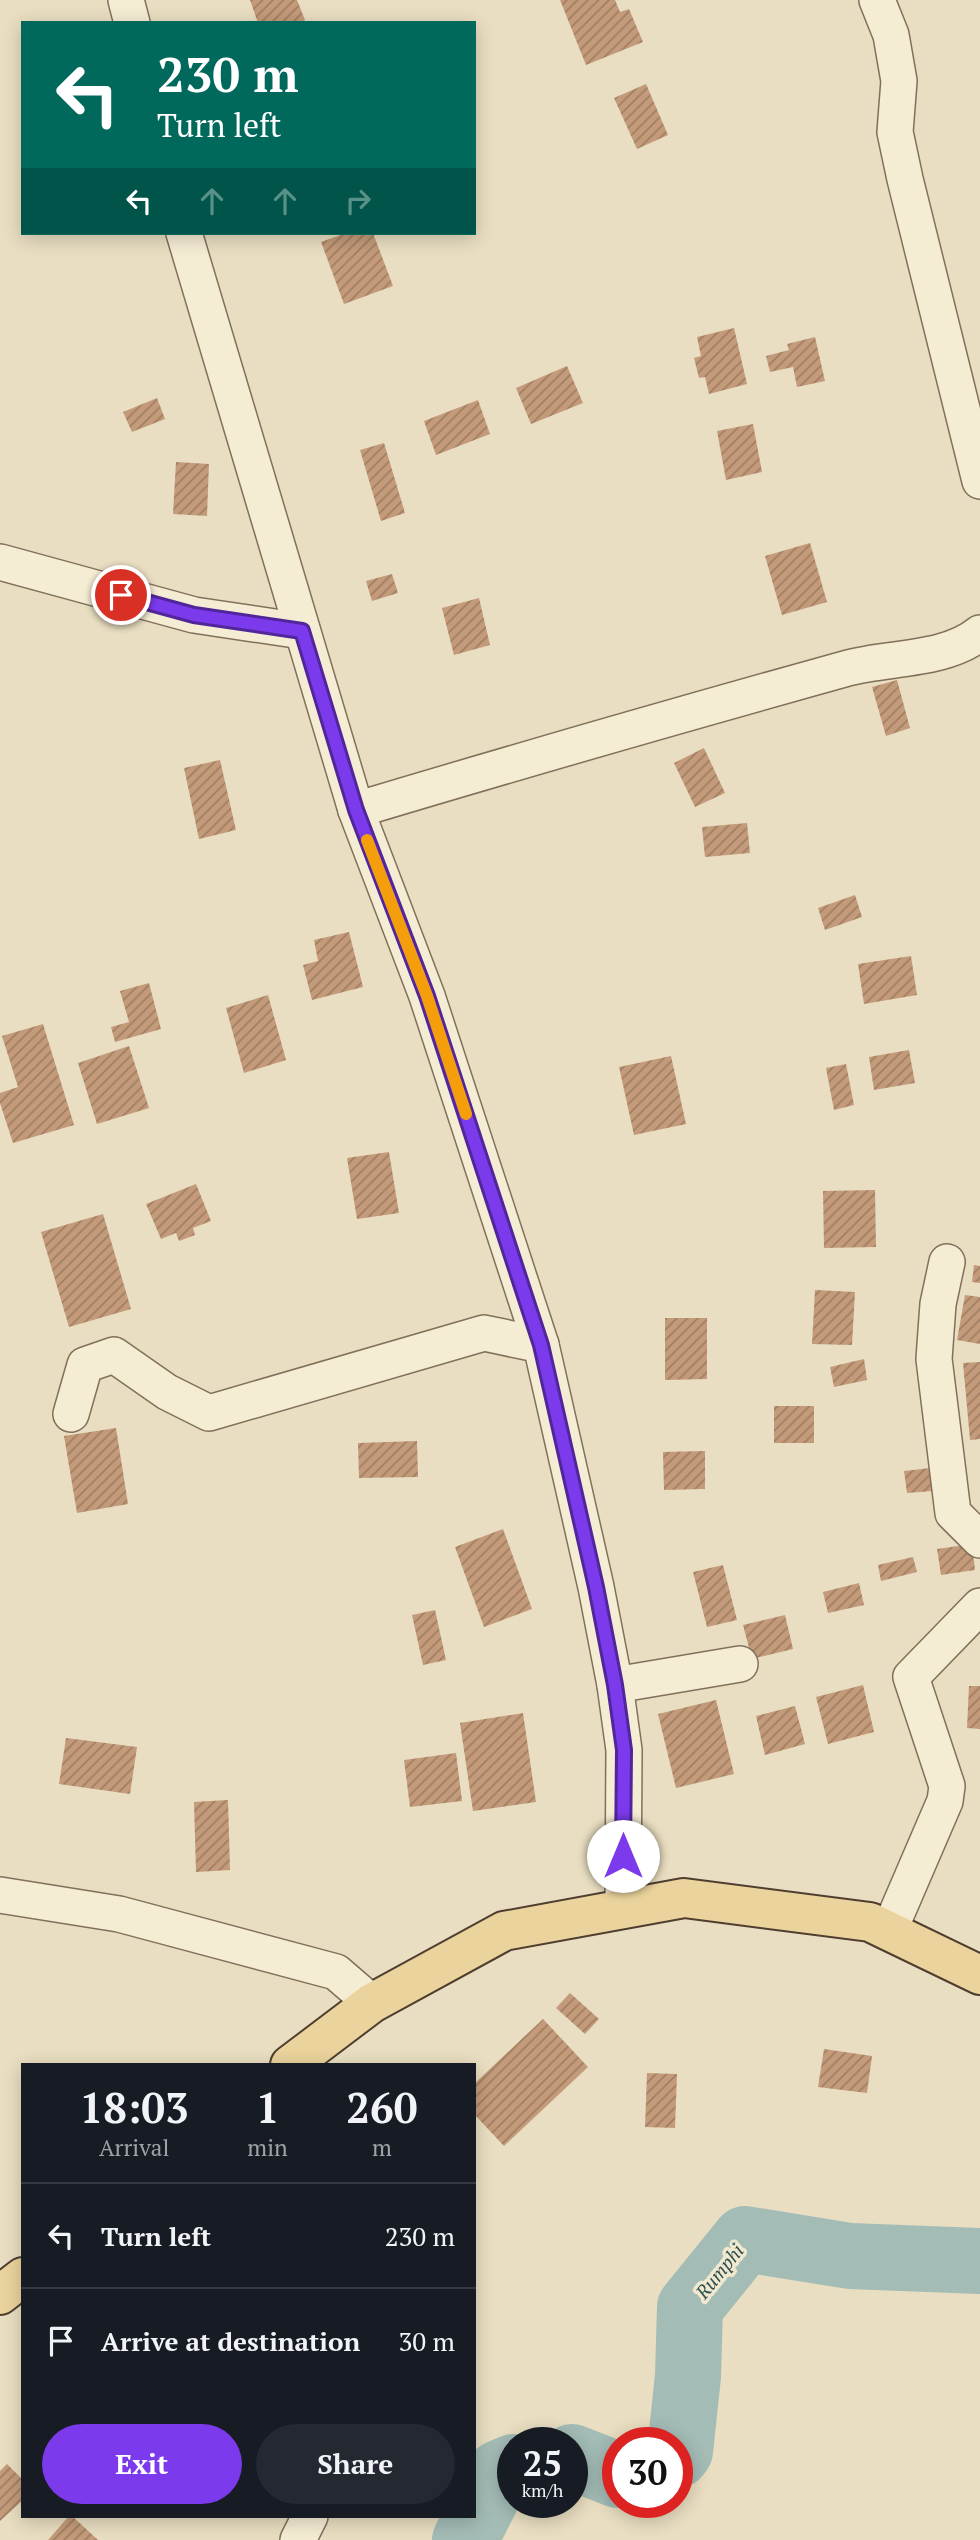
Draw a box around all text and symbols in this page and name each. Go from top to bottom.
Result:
text: 230 m [157,41,299,106]
icon: left [42,49,133,140]
text: Turn left [157,104,281,146]
icon: left [120,182,158,220]
icon: ahead [193,182,231,220]
icon: ahead [266,182,304,220]
icon: right [339,182,377,220]
pin [91,565,151,625]
icon: arrive [102,576,140,614]
position arrow [586,1819,660,1893]
text: 18:03 [80,2079,189,2135]
text: 1 [256,2079,279,2135]
text: 260 [346,2079,417,2135]
text: Arrival [99,2132,169,2163]
text: min [247,2132,288,2163]
text: m [372,2132,392,2163]
icon: left [42,2217,80,2255]
text: Turn left [101,2219,211,2253]
text: 230 m [385,2219,455,2253]
water label: Rumphi [689,2238,749,2304]
icon: arrive [42,2322,80,2360]
text: Arrive at destination [101,2324,360,2358]
text: 30 m [399,2324,455,2358]
button: Exit [42,2424,242,2504]
button: Share [256,2424,455,2504]
speed limit sign: 30 [602,2427,693,2518]
text: 25 [523,2440,562,2486]
text: km/h [522,2478,563,2502]

